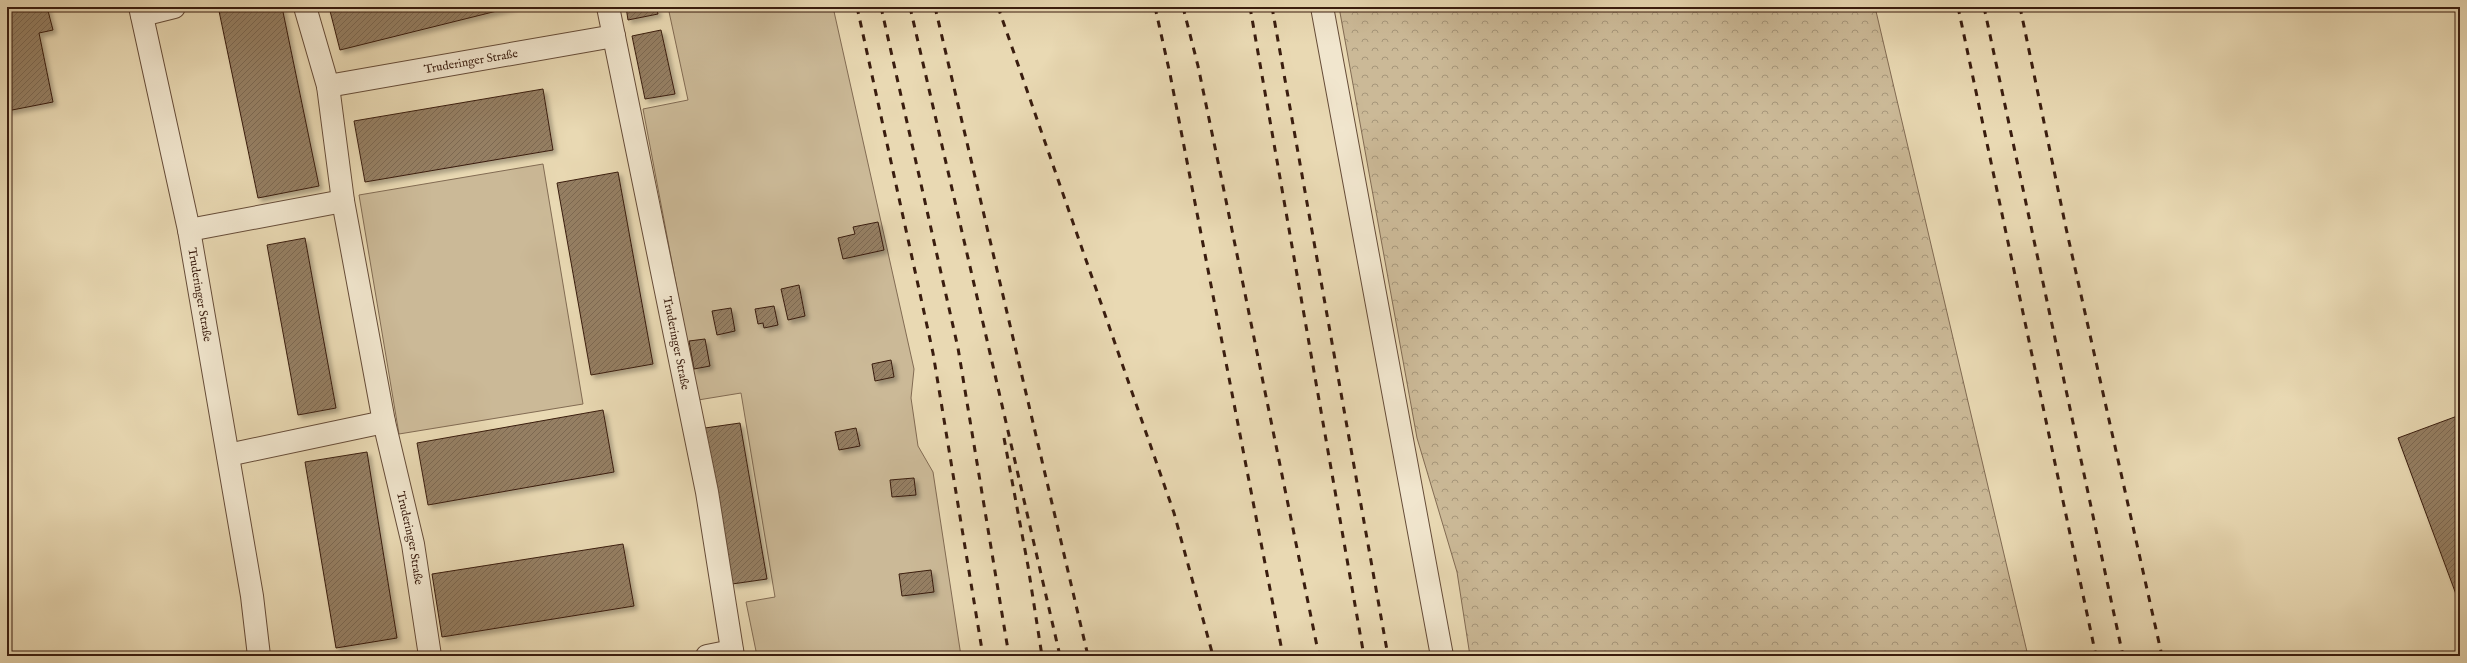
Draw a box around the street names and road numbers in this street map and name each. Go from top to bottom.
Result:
street label: Truderinger Straße [423,46,520,77]
street label: Truderinger Straße [184,247,215,343]
street label: Truderinger Straße [659,295,693,392]
street label: Truderinger Straße [393,490,426,586]

